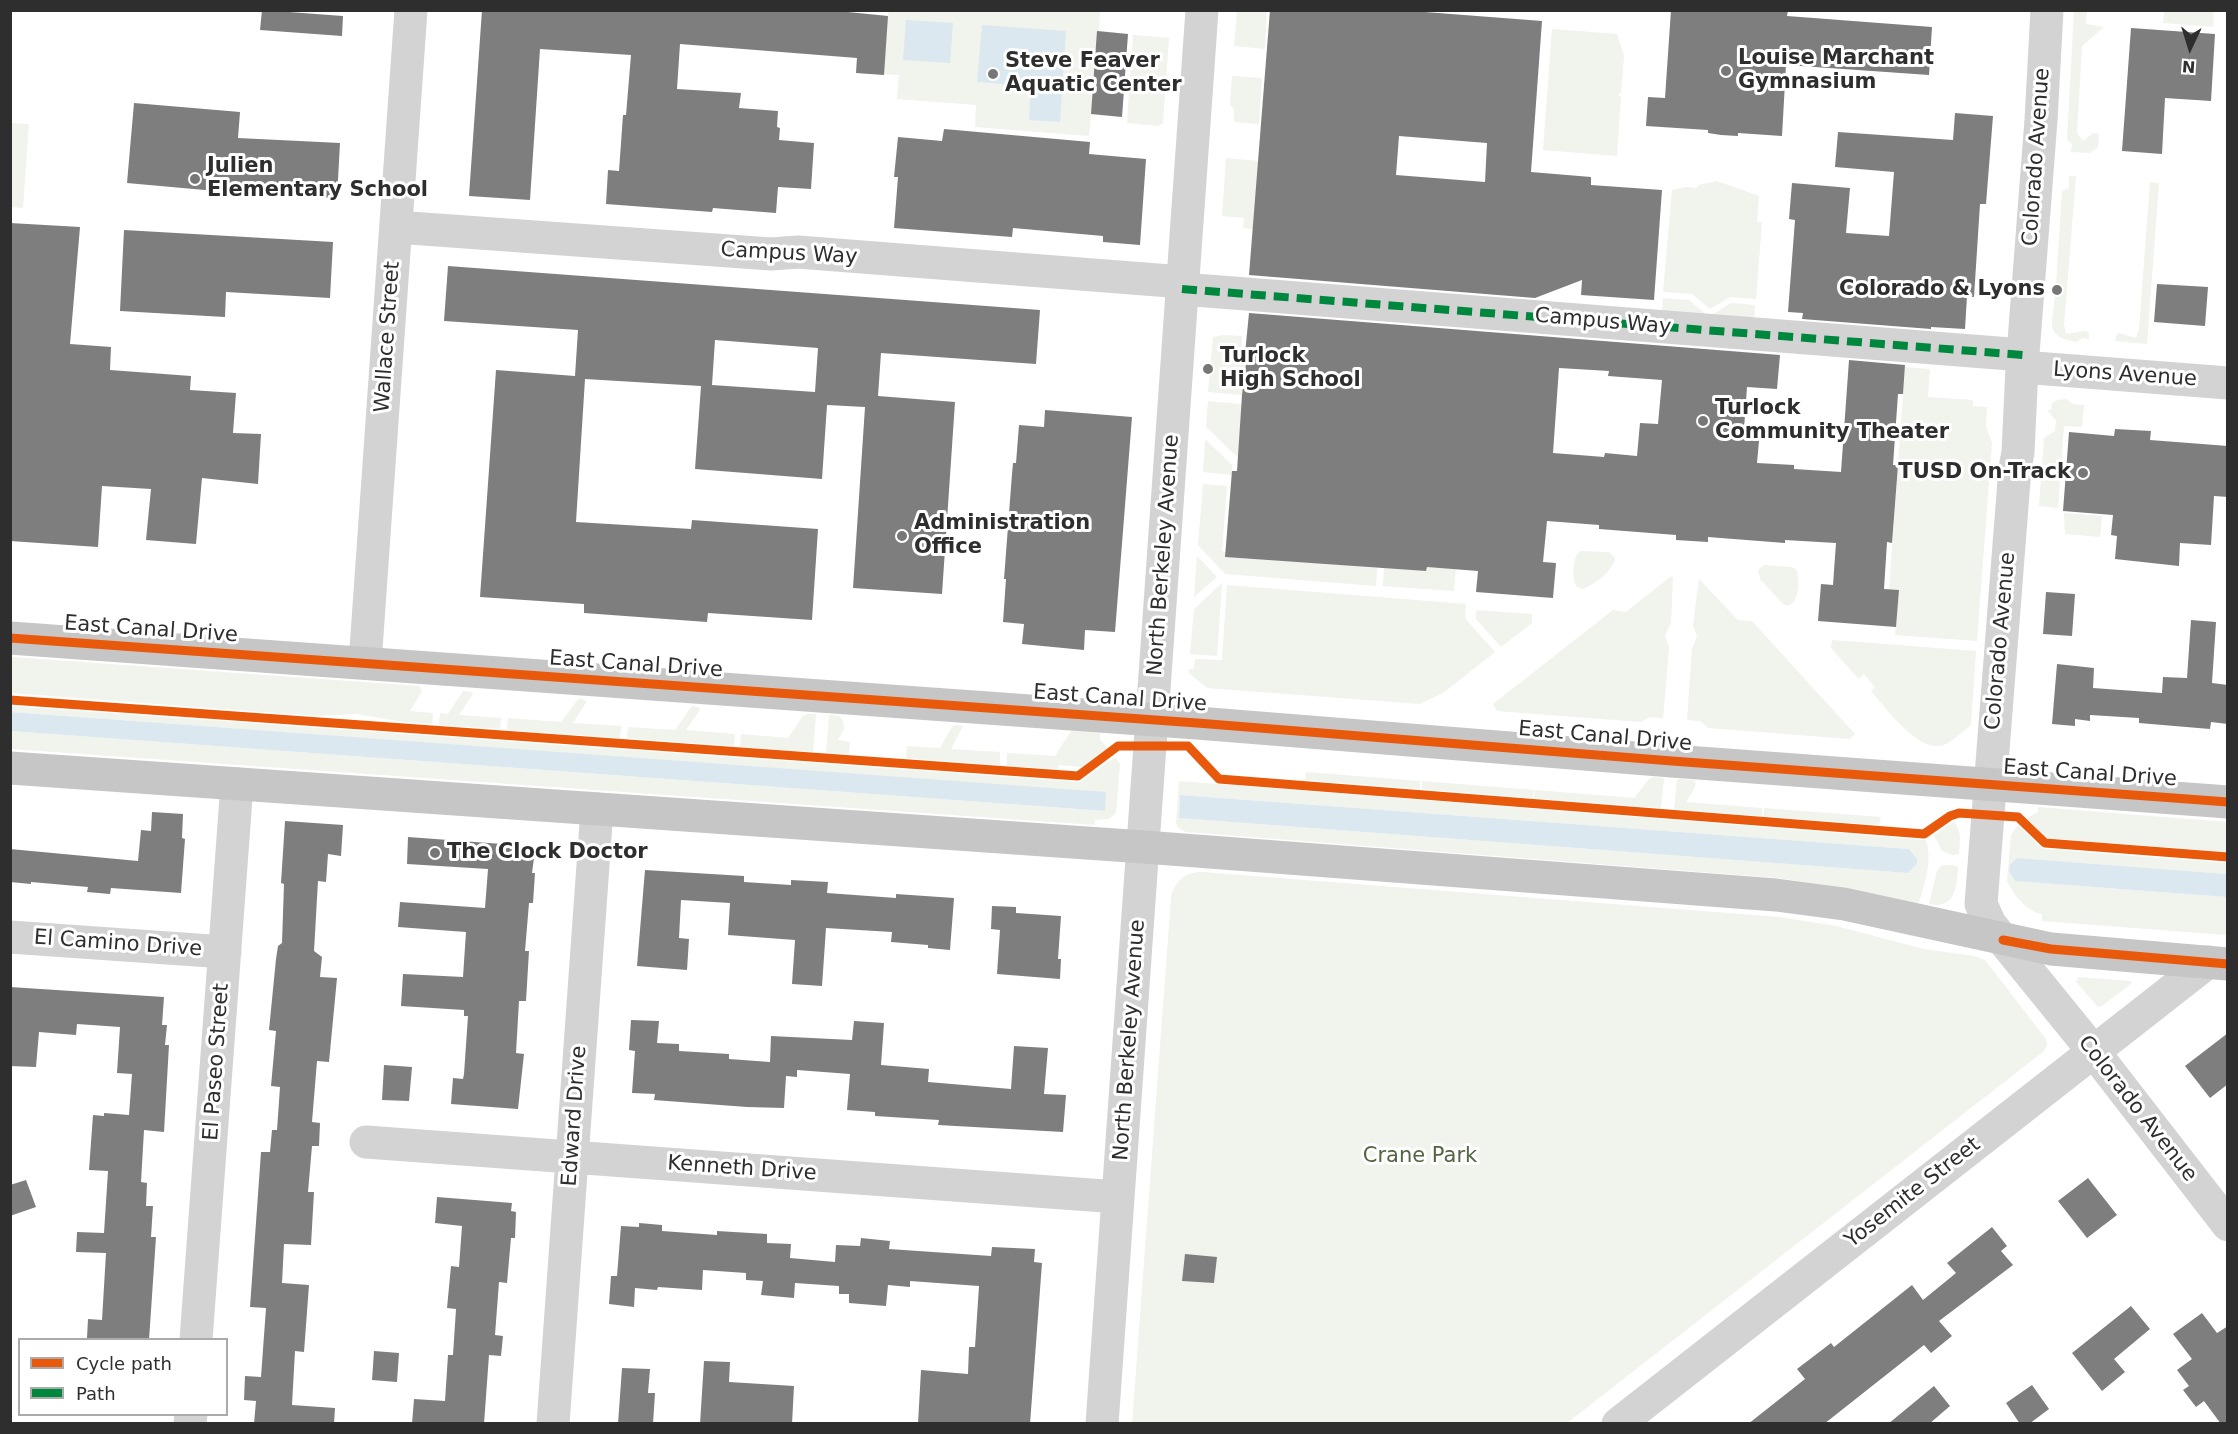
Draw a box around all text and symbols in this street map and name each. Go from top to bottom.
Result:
north arrow [2160,18,2220,78]
place label: Louise Marchant Gymnasium [1738,46,1934,96]
place label: Steve Feaver Aquatic Center [1005,49,1182,99]
text: N [2181,57,2196,76]
marker: Louise Marchant Gymnasium [1719,64,1733,78]
marker: Steve Feaver Aquatic Center [986,67,1000,81]
street label: Colorado Avenue [2018,67,2056,247]
place label: Julien Elementary School [207,154,428,204]
marker: Julien Elementary School [188,172,202,186]
street label: Campus Way [720,238,858,270]
street label: Wallace Street [370,260,406,414]
place label: Colorado & Lyons [1839,277,2045,303]
marker: Colorado & Lyons [2050,283,2064,297]
street label: Campus Way [1534,303,1672,341]
place label: Turlock High School [1220,344,1361,394]
street label: Lyons Avenue [2052,357,2198,393]
marker: Turlock High School [1201,362,1215,376]
place label: Turlock Community Theater [1715,396,1949,446]
marker: Turlock Community Theater [1696,414,1710,428]
street label: North Berkeley Avenue [1143,434,1185,676]
place label: TUSD On-Track [1898,460,2071,486]
marker: TUSD On-Track [2076,466,2090,480]
place label: Administration Office [914,511,1090,561]
marker: Administration Office [895,529,909,543]
street label: Colorado Avenue [1981,551,2021,731]
street label: East Canal Drive [63,611,239,649]
street label: East Canal Drive [548,646,724,684]
street label: East Canal Drive [1032,680,1208,718]
street label: East Canal Drive [1517,717,1693,757]
street label: East Canal Drive [2002,755,2178,793]
place label: The Clock Doctor [447,840,648,866]
marker: The Clock Doctor [428,846,442,860]
street label: North Berkeley Avenue [1109,919,1151,1161]
street label: El Camino Drive [33,926,203,962]
street label: El Paseo Street [199,983,235,1141]
street label: Colorado Avenue [2072,1031,2202,1187]
street label: Edward Drive [558,1045,592,1187]
street label: Yosemite Street [1840,1132,1986,1254]
park label: Crane Park [1363,1144,1477,1170]
street label: Kenneth Drive [667,1151,817,1187]
legend [18,1338,228,1416]
text: Cycle path [76,1353,172,1374]
text: Path [76,1383,116,1404]

